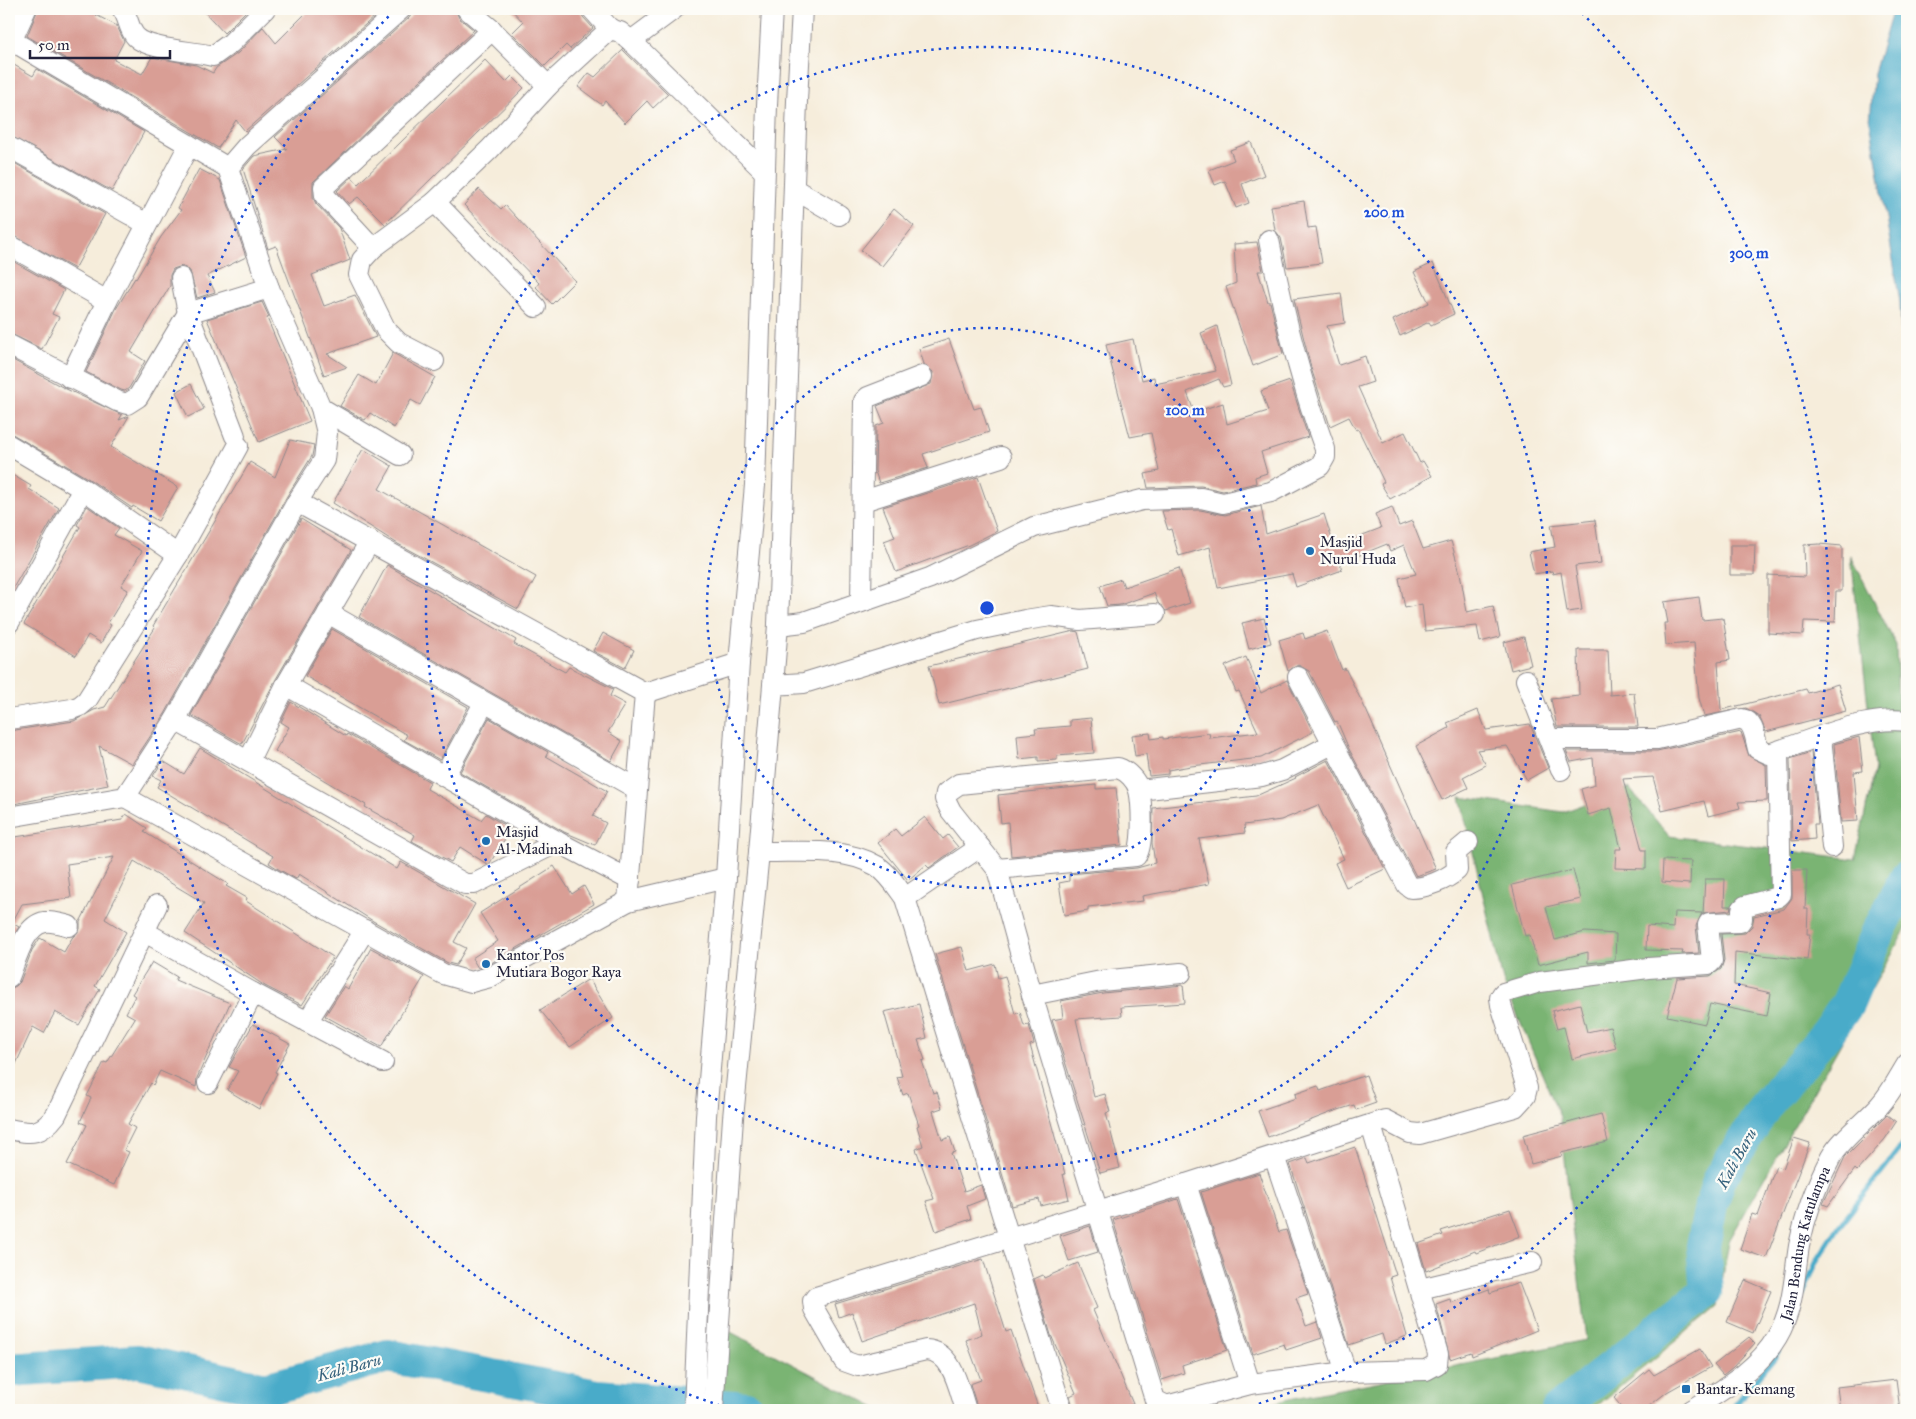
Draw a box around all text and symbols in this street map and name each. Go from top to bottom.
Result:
scale bar [30,28,170,60]
text: 50 m [38,36,70,54]
text: 200 m [1364,203,1405,221]
text: 300 m [1729,244,1769,263]
text: 100 m [1165,401,1205,419]
place label: Masjid Nurul Huda [1320,533,1397,568]
marker: Masjid Nurul Huda [1304,545,1316,557]
centre of rings [978,599,996,617]
place label: Masjid Al-Madinah [495,823,573,858]
marker: Masjid Al-Madinah [480,835,492,847]
place label: Kantor Pos Mutiara Bogor Raya [496,946,622,981]
marker: Kantor Pos Mutiara Bogor Raya [480,958,492,970]
water label: Kali Baru [1712,1125,1761,1192]
street label: Jalan Bendung Katulampa [1776,1163,1834,1326]
water label: Kali Baru [314,1350,383,1385]
place label: Bantar-Kemang [1696,1380,1796,1398]
marker: Bantar-Kemang [1680,1383,1692,1395]

